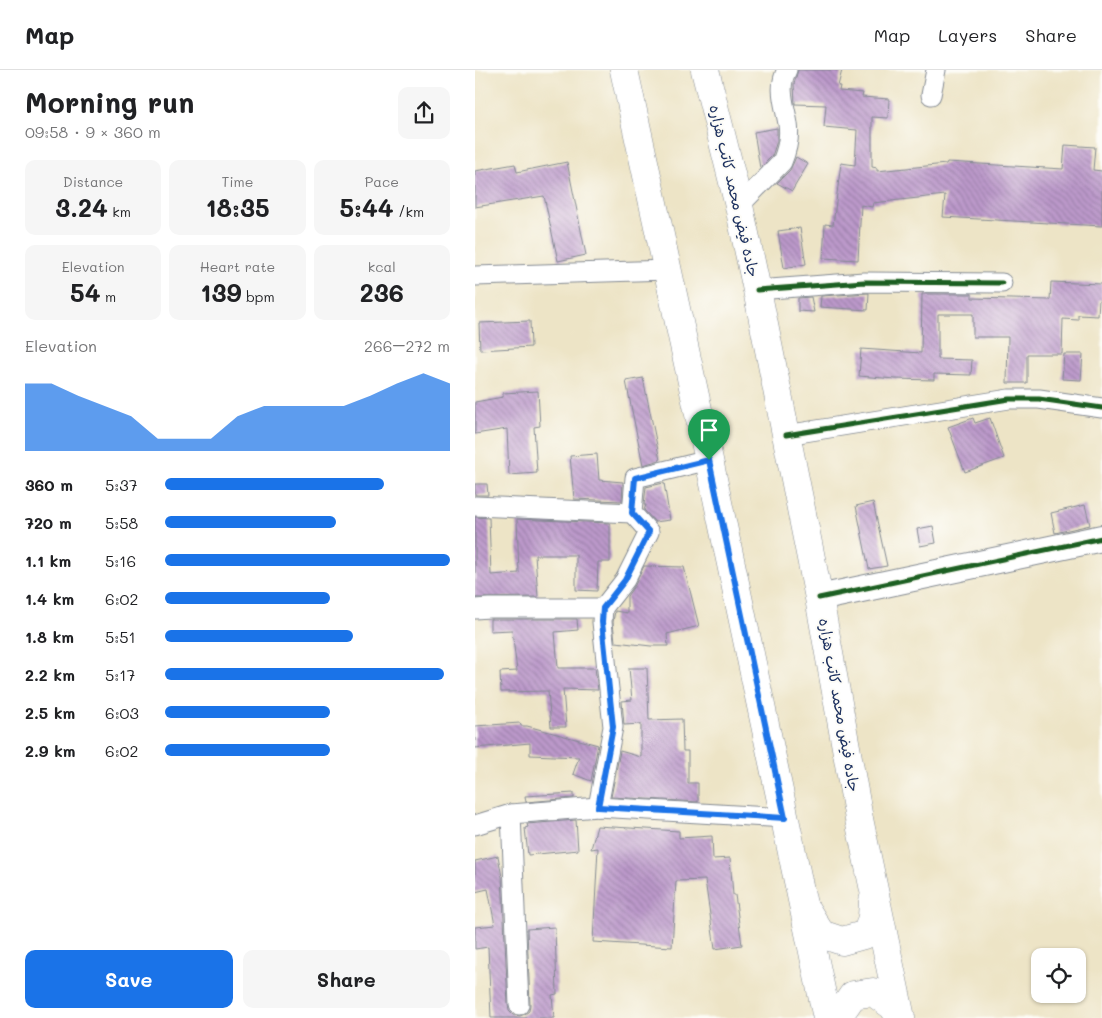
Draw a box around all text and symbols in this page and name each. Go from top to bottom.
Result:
text: Map [25,19,74,50]
text: Map [874,23,910,47]
text: Layers [938,23,997,47]
text: Share [1025,23,1077,47]
text: Morning run [25,84,194,120]
button: share [398,87,450,139]
street label: جاده فیض محمد کاتب هزاره [705,103,765,279]
text: 09:58 · 9 × 360 m [25,121,161,142]
text: Distance [63,172,123,191]
text: Time [222,172,253,191]
text: Pace [365,172,399,191]
text: 3.24 [55,191,108,223]
text: 18:35 [205,191,270,223]
text: 5:44 [339,191,394,223]
text: km [108,202,131,221]
text: /km [394,202,424,221]
text: Elevation [62,257,125,276]
text: Heart rate [200,257,275,276]
text: kcal [368,257,396,276]
text: 54 [70,276,101,308]
text: 139 [200,276,241,308]
text: 236 [360,276,404,308]
text: m [101,287,116,306]
text: bpm [241,287,275,306]
text: Elevation [25,335,97,356]
text: 266–272 m [364,335,450,356]
pin [688,409,730,460]
icon: arrive [695,416,723,444]
text: 360 m [25,474,73,495]
text: 5:37 [105,474,138,495]
text: 720 m [25,512,72,533]
text: 5:58 [105,512,138,533]
text: 1.1 km [25,550,71,571]
text: 5:16 [105,550,136,571]
text: 1.4 km [25,588,74,609]
text: 6:02 [105,588,138,609]
street label: جاده فیض محمد کاتب هزاره [815,616,865,793]
text: 1.8 km [25,626,74,647]
text: 5:51 [105,626,136,647]
text: 2.2 km [25,664,75,685]
text: 5:17 [105,664,135,685]
text: 2.5 km [25,702,75,723]
text: 6:03 [105,702,139,723]
text: 2.9 km [25,740,76,761]
text: 6:02 [105,740,138,761]
map controls [1031,948,1086,1003]
button: locate [1031,948,1086,1003]
button: Save [25,950,233,1008]
button: Share [243,950,450,1008]

